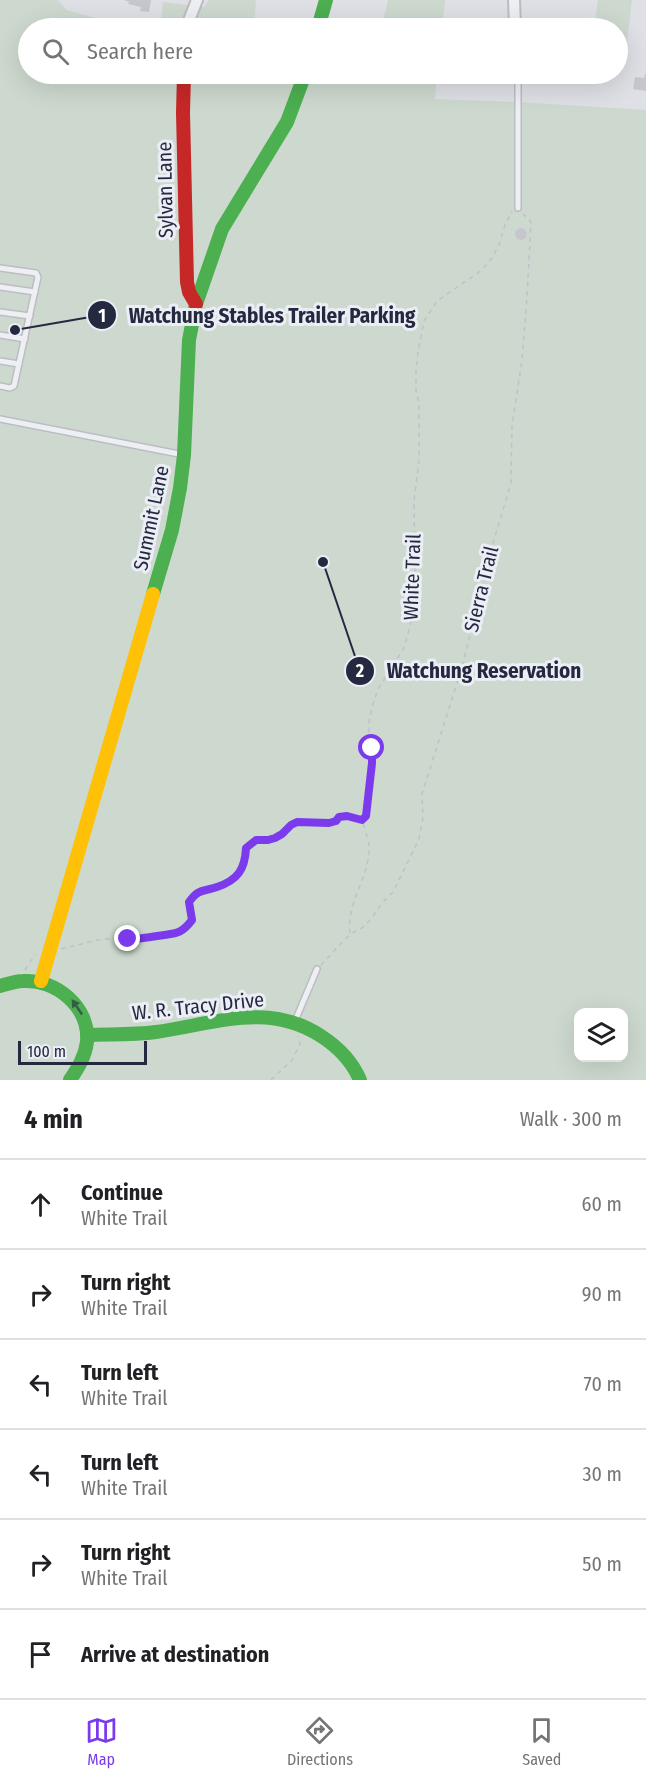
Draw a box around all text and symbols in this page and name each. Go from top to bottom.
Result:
search box [18,18,628,84]
icon: search [39,35,72,68]
text: Search here [87,38,193,65]
street label: Sylvan Lane [152,142,178,238]
callout: Watchung Stables Trailer Parking [87,296,427,335]
text: Watchung Stables Trailer Parking [129,303,416,329]
text: 1 [98,305,106,327]
street label: Summit Lane [128,463,174,573]
street label: White Trail [398,533,426,621]
street label: Sierra Trail [459,543,503,635]
callout: Watchung Reservation [345,651,594,690]
text: Watchung Reservation [387,658,581,684]
text: 2 [355,660,364,682]
route start [358,734,384,760]
route end [114,925,140,951]
street label: W. R. Tracy Drive [131,987,265,1025]
one-way arrow [71,999,82,1016]
map controls [574,1008,628,1062]
button: layers [574,1008,628,1062]
scale bar [18,1038,147,1066]
text: 100 m [27,1042,66,1061]
text: 4 min [24,1104,83,1135]
text: Walk · 300 m [520,1107,622,1131]
text: Continue [81,1179,163,1206]
icon: ahead [24,1188,57,1221]
text: 60 m [582,1192,622,1216]
text: White Trail [81,1206,168,1230]
text: Turn right [81,1269,170,1296]
icon: right [24,1278,57,1311]
text: 90 m [582,1282,622,1306]
text: White Trail [81,1296,168,1320]
text: Turn left [81,1359,159,1386]
icon: left [24,1368,57,1401]
text: 70 m [584,1372,622,1396]
text: White Trail [81,1386,168,1410]
text: Turn left [81,1449,159,1476]
icon: left [24,1458,57,1491]
text: 30 m [582,1462,622,1486]
text: White Trail [81,1476,168,1500]
text: Turn right [81,1539,170,1566]
icon: right [24,1548,57,1581]
text: 50 m [582,1552,622,1576]
text: White Trail [81,1566,168,1590]
icon: arrive [24,1638,57,1671]
text: Arrive at destination [81,1641,269,1668]
tab: Map [85,1714,118,1769]
tab: Directions [287,1714,353,1769]
tab: Saved [522,1714,561,1769]

